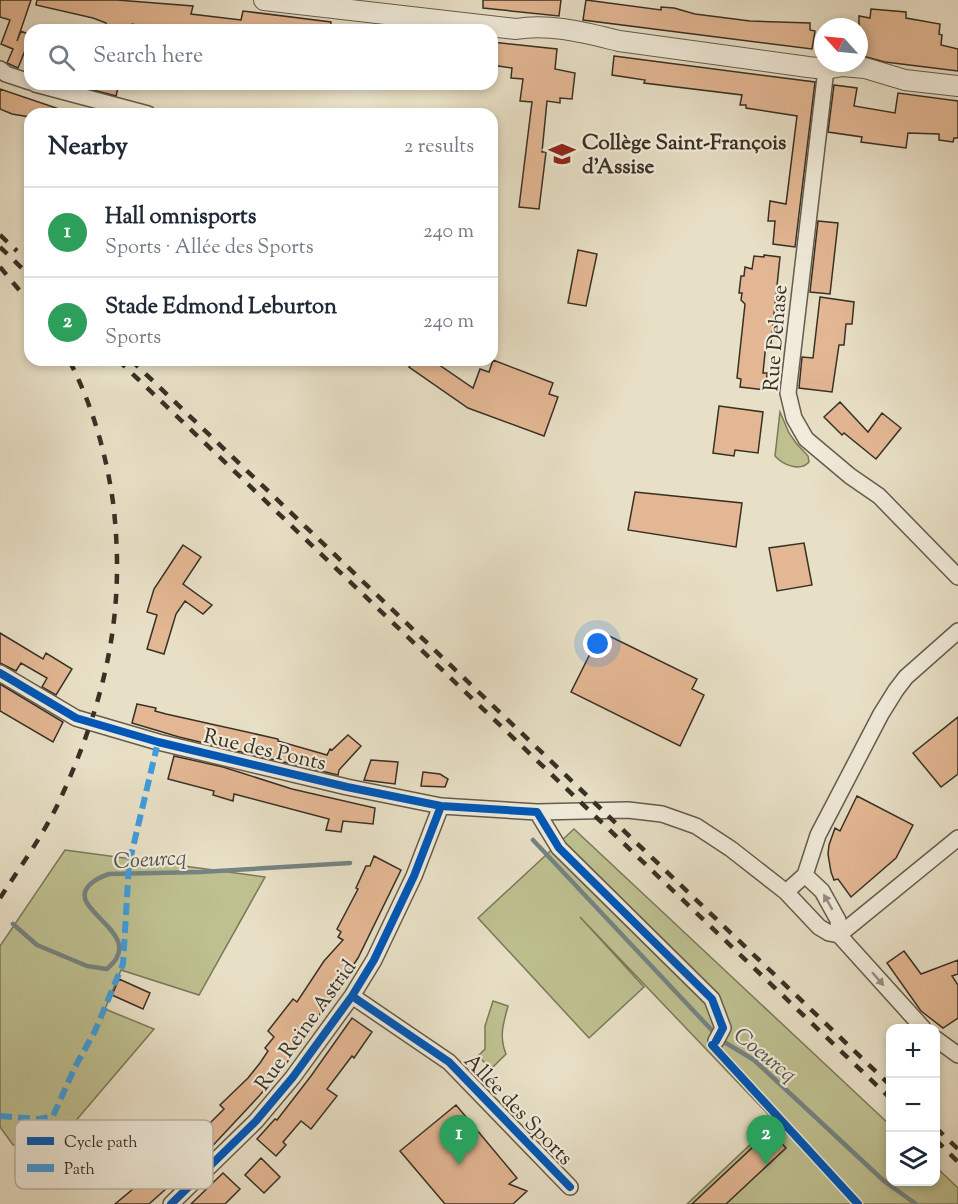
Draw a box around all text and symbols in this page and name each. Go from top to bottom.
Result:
north arrow [814,18,868,72]
search box [24,24,498,90]
icon: search [45,41,78,74]
text: Search here [93,41,203,73]
text: Nearby [48,129,128,166]
place label: Collège Saint-François d'Assise [582,129,786,183]
text: 2 results [404,133,474,162]
school or university icon: Collège Saint-François d'Assise [547,139,577,169]
text: Hall omnisports [105,202,256,234]
text: 1 [64,218,71,247]
text: 240 m [423,218,474,247]
text: Sports · Allée des Sports [105,234,314,263]
street label: Rue Dehase [757,283,797,393]
text: Stade Edmond Leburton [105,292,337,324]
text: 2 [63,308,72,337]
text: 240 m [423,308,474,337]
text: Sports [105,324,161,353]
your location [583,629,612,658]
street label: Rue des Ponts [200,722,329,780]
water label: Coeurcq [113,843,188,879]
one-way arrow [823,893,833,910]
street label: Rue Reine Astrid [249,954,365,1098]
one-way arrow [871,971,884,986]
water label: Coeurcq [726,1021,803,1092]
map controls [886,1024,940,1186]
button: + [886,1024,940,1078]
street label: Allée des Sports [456,1048,579,1173]
button: − [886,1078,940,1132]
pin: 1 [440,1116,478,1165]
pin: 2 [746,1116,786,1165]
legend [15,1120,213,1189]
text: Cycle path [64,1132,138,1155]
button: layers [886,1132,940,1186]
text: Path [64,1159,95,1182]

